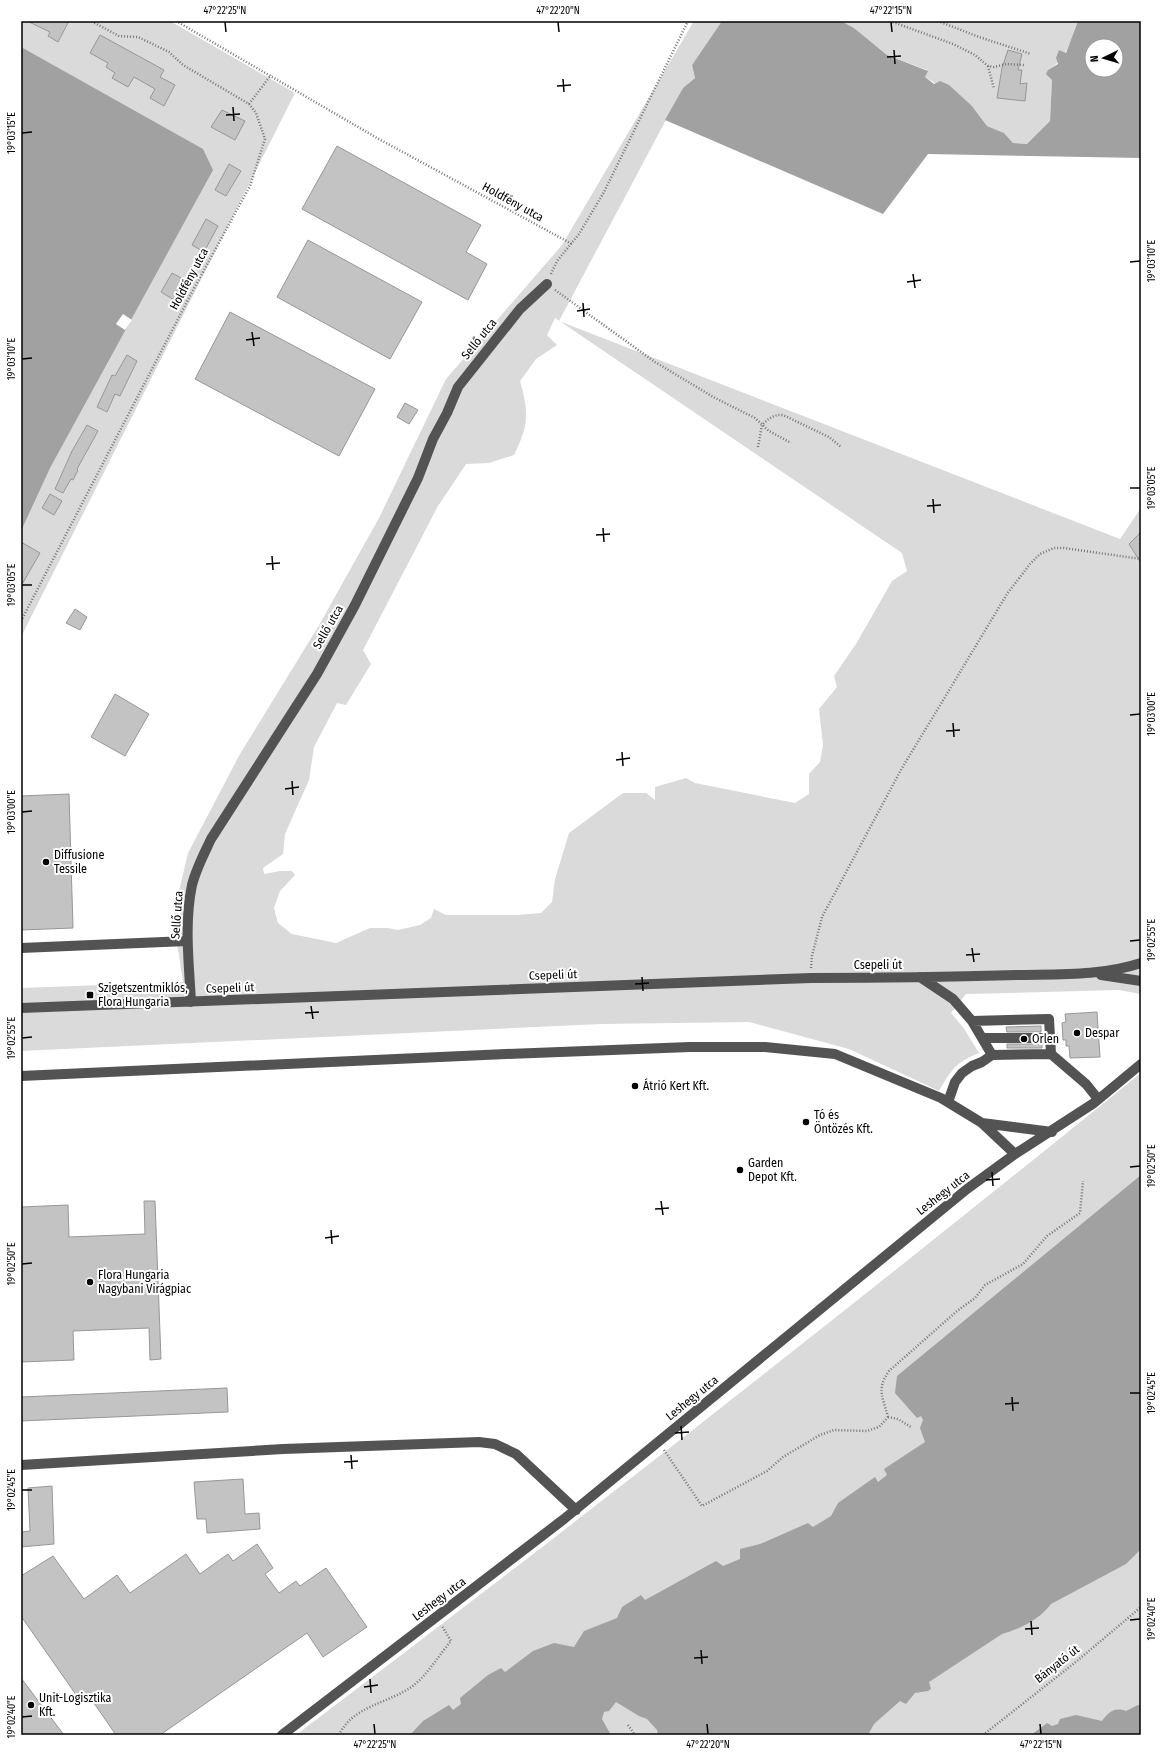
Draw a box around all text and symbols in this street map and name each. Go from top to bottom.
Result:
text: 47°22'25"N [204,5,246,17]
text: 47°22'20"N [536,5,580,17]
text: 47°22'15"N [870,5,912,17]
north arrow [1084,38,1124,78]
text: N [1088,55,1101,63]
text: 19°03'15"E [6,112,18,154]
street label: Holdfény utca [480,179,546,225]
text: 19°03'10"E [1146,239,1158,282]
street label: Holdfény utca [167,246,211,312]
street label: Sellő utca [458,316,500,362]
text: 19°03'10"E [6,337,18,380]
text: 19°03'05"E [1146,466,1158,509]
text: 19°03'05"E [6,563,18,606]
street label: Sellő utca [310,603,346,651]
text: 19°03'00"E [1146,692,1158,736]
text: 19°03'00"E [6,790,18,834]
place label: Diffusione Tessile [54,848,104,876]
marker: Diffusione Tessile [41,857,51,867]
street label: Sellő utca [168,890,186,940]
text: 19°02'55"E [1146,919,1158,961]
street label: Csepeli út [854,958,902,972]
street label: Csepeli út [529,967,578,983]
street label: Csepeli út [206,980,255,996]
place label: Szigetszentmiklós, Flora Hungaria [98,981,188,1009]
marker: Szigetszentmiklós, Flora Hungaria [85,990,95,1000]
text: 19°02'55"E [6,1017,18,1059]
place label: Despar [1085,1026,1120,1040]
marker: Despar [1072,1028,1082,1038]
place label: Orlen [1032,1032,1059,1046]
marker: Orlen [1019,1034,1029,1044]
place label: Átrió Kert Kft. [643,1078,709,1093]
marker: Átrió Kert Kft. [630,1081,640,1091]
place label: Tó és Öntözés Kft. [814,1108,873,1136]
marker: Tó és Öntözés Kft. [801,1117,811,1127]
text: 19°02'50"E [1146,1144,1158,1188]
place label: Garden Depot Kft. [748,1156,797,1184]
marker: Garden Depot Kft. [735,1165,745,1175]
street label: Leshegy utca [914,1168,972,1218]
text: 19°02'50"E [6,1242,18,1286]
place label: Flora Hungaria Nagybani Virágpiac [98,1268,191,1296]
marker: Flora Hungaria Nagybani Virágpiac [85,1277,95,1287]
text: 19°02'45"E [1146,1372,1158,1414]
street label: Leshegy utca [663,1373,721,1423]
text: 19°02'45"E [6,1469,18,1511]
street label: Leshegy utca [410,1574,468,1624]
text: 19°02'40"E [1146,1597,1158,1641]
street label: Bányató út [1032,1642,1082,1686]
place label: Unit-Logisztika Kft. [39,1691,112,1719]
text: 19°02'40"E [6,1695,18,1739]
marker: Unit-Logisztika Kft. [26,1700,36,1710]
text: 47°22'25"N [354,1739,396,1751]
text: 47°22'20"N [686,1739,730,1751]
text: 47°22'15"N [1020,1739,1062,1751]

